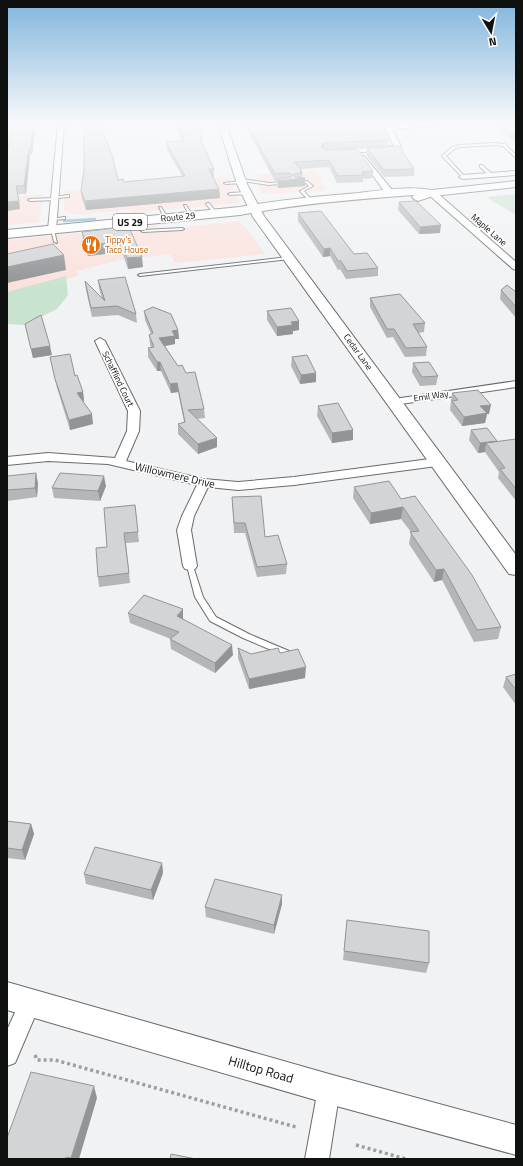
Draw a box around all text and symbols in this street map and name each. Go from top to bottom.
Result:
north arrow [471,12,511,52]
text: N [488,33,498,50]
street label: Route 29 [160,208,196,225]
street label: Maple Lane [469,210,510,249]
road number: US 29 [113,214,147,230]
place label: Tippy's Taco House [105,233,149,256]
restaurant icon: Tippy's Taco House [80,234,102,256]
street label: Cedar Lane [341,331,376,373]
street label: Schafflind Court [99,349,138,409]
street label: Emil Way [413,387,450,404]
street label: Willowmere Drive [133,458,217,492]
street label: Hilltop Road [226,1050,296,1088]

